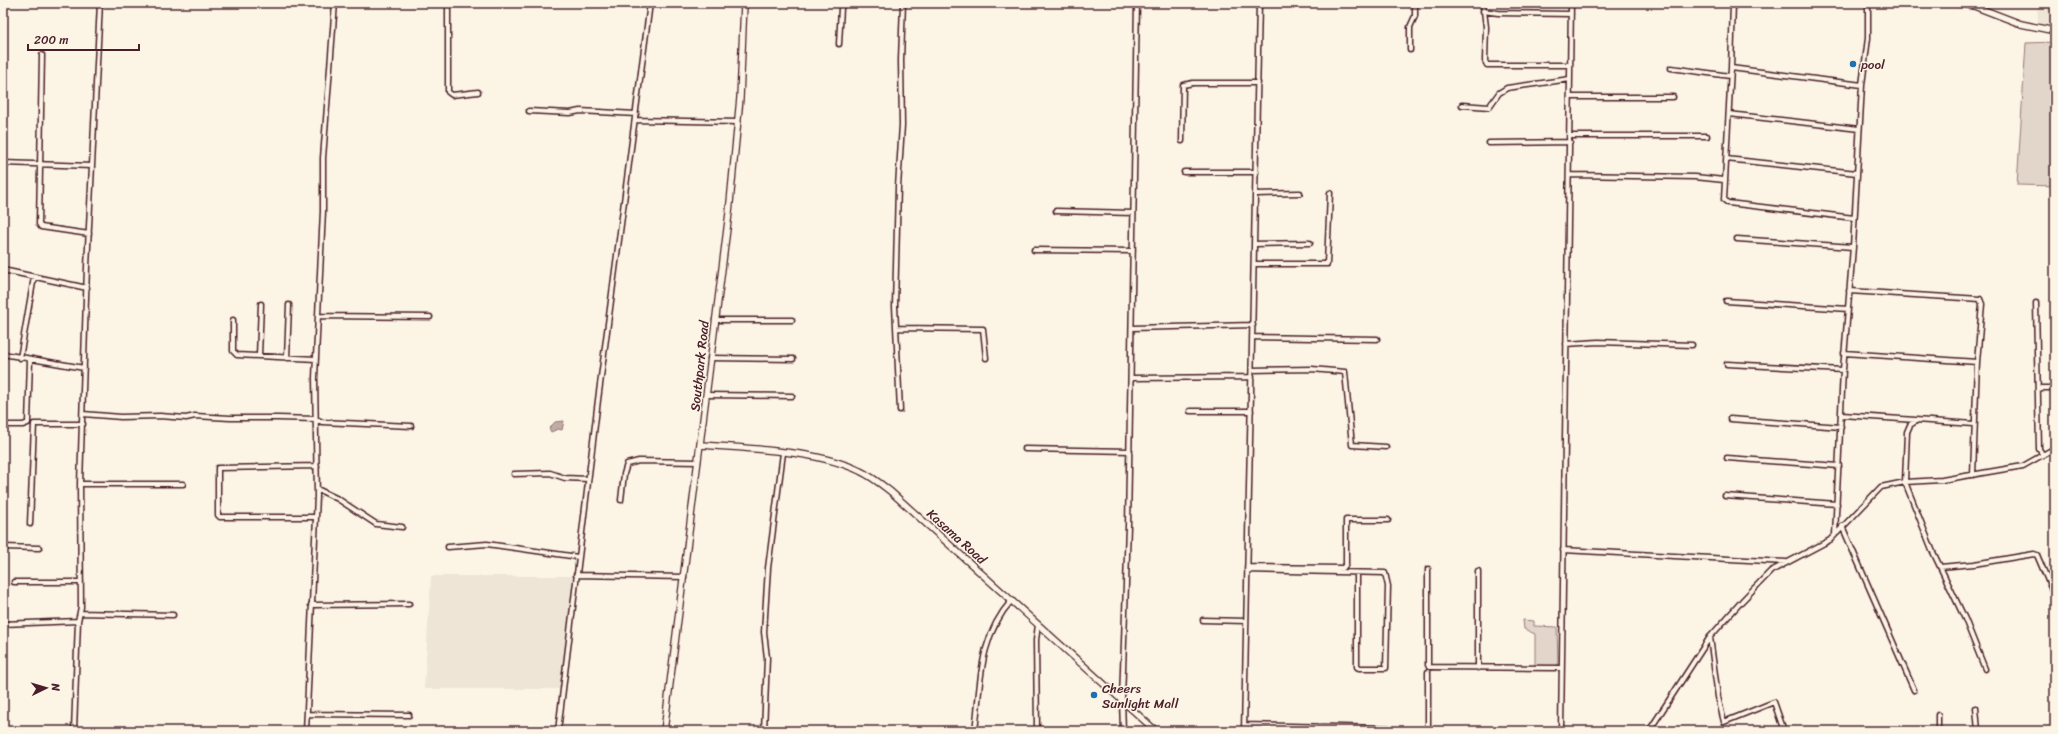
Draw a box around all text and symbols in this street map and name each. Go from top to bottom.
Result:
scale bar [28,26,139,52]
text: 200 m [34,29,68,51]
place label: pool [1860,53,1885,76]
marker: pool [1848,59,1858,69]
street label: Southpark Road [683,318,716,413]
street label: Kasama Road [921,503,993,571]
north arrow [26,668,66,708]
place label: Cheers Sunlight Mall [1102,677,1179,715]
text: N [46,682,65,692]
marker: Cheers Sunlight Mall [1089,690,1099,700]

